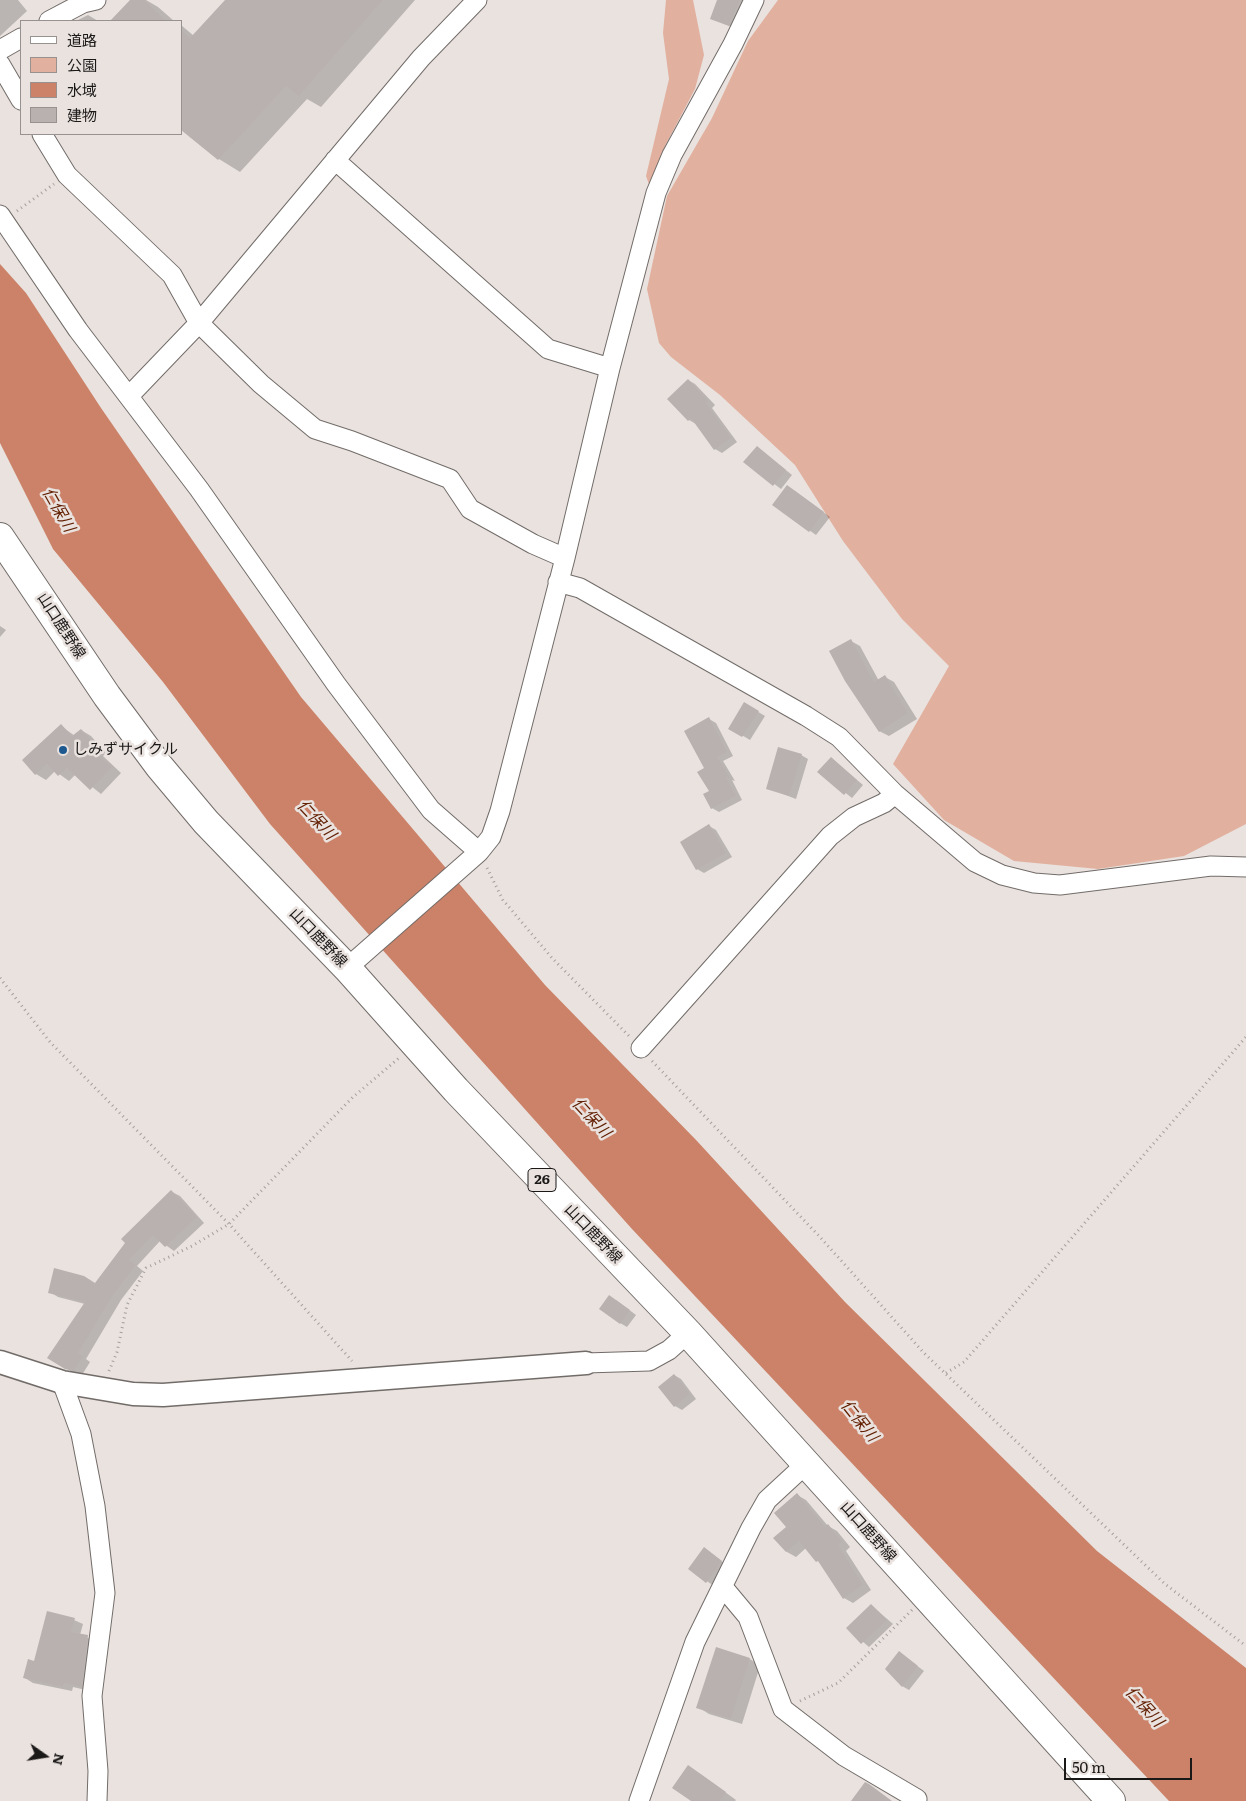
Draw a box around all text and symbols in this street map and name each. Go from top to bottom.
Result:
legend [20,20,182,135]
text: 道路 [67,28,97,51]
text: 公園 [67,53,97,76]
text: 水域 [67,78,97,101]
text: 建物 [67,103,97,126]
water label: 仁保川 [38,484,78,536]
street label: 山口鹿野線 [33,590,89,662]
place label: しみずサイクル [73,741,178,759]
marker: しみずサイクル [57,744,69,756]
water label: 仁保川 [293,796,339,844]
street label: 山口鹿野線 [285,905,351,971]
water label: 仁保川 [568,1094,614,1142]
road number: 26 [528,1168,556,1192]
street label: 山口鹿野線 [560,1201,626,1267]
water label: 仁保川 [836,1396,882,1446]
street label: 山口鹿野線 [836,1498,900,1566]
water label: 仁保川 [1121,1683,1167,1731]
north arrow [20,1731,70,1781]
scale bar [1066,1748,1194,1780]
text: N [49,1751,71,1767]
text: 50 m [1072,1755,1106,1778]

